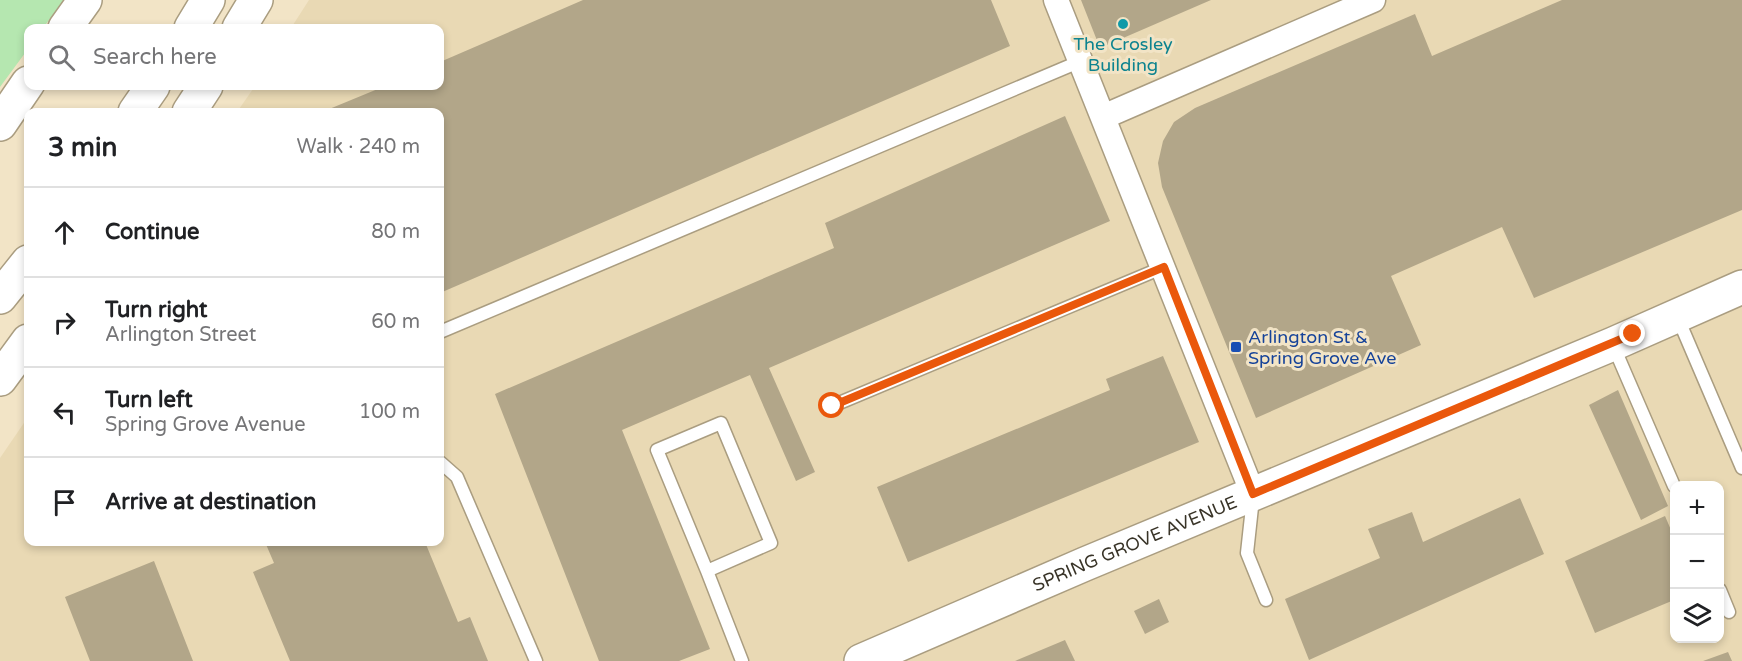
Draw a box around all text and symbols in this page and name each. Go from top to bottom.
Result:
marker: The Crosley Building [1116,17,1130,31]
search box [24,24,444,90]
place label: The Crosley Building [1073,33,1173,76]
icon: search [45,41,78,74]
text: Search here [93,44,217,70]
text: 3 min [48,132,117,163]
text: Walk · 240 m [297,135,420,159]
icon: ahead [48,216,81,249]
text: Continue [105,219,200,245]
text: 80 m [371,220,420,244]
text: Turn right [105,297,207,323]
icon: right [48,306,81,339]
text: 60 m [371,310,420,334]
route end [1619,320,1645,346]
text: Arlington Street [105,323,256,347]
place label: Arlington St & Spring Grove Ave [1248,326,1396,369]
marker: Arlington St & Spring Grove Ave [1229,340,1243,354]
text: Turn left [105,387,193,413]
route start [818,392,844,418]
icon: left [48,396,81,429]
text: 100 m [359,400,420,424]
text: Spring Grove Avenue [105,413,306,437]
map controls [1670,481,1724,643]
button: + [1670,481,1724,535]
icon: arrive [48,486,81,519]
text: Arrive at destination [105,489,316,515]
street label: SPRING GROVE AVENUE [1029,491,1240,596]
button: − [1670,535,1724,589]
button: layers [1670,589,1724,643]

